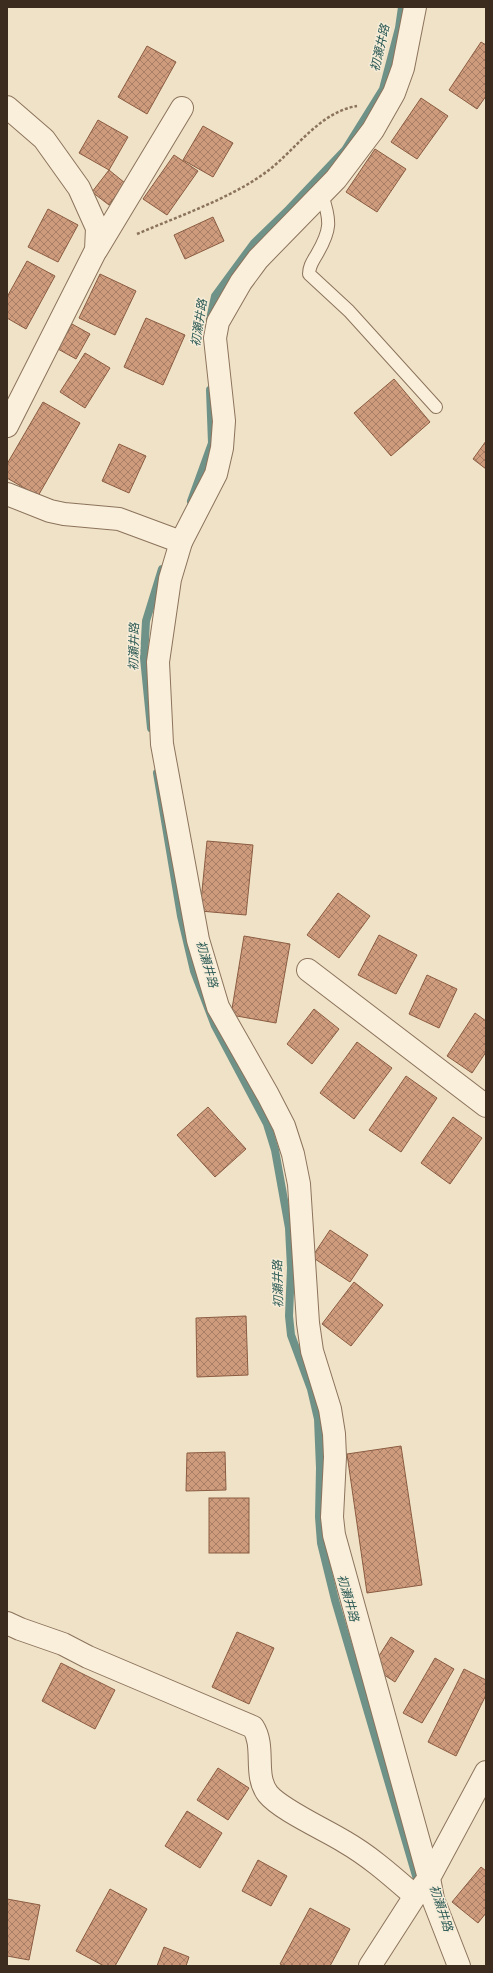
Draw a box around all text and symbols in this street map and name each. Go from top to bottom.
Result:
water label: 初瀬井路 [365,21,392,73]
water label: 初瀬井路 [185,297,210,348]
water label: 初瀬井路 [124,622,141,671]
water label: 初瀬井路 [194,938,224,990]
water label: 初瀬井路 [268,1259,285,1308]
water label: 初瀬井路 [335,1572,365,1624]
water label: 初瀬井路 [427,1882,458,1934]

